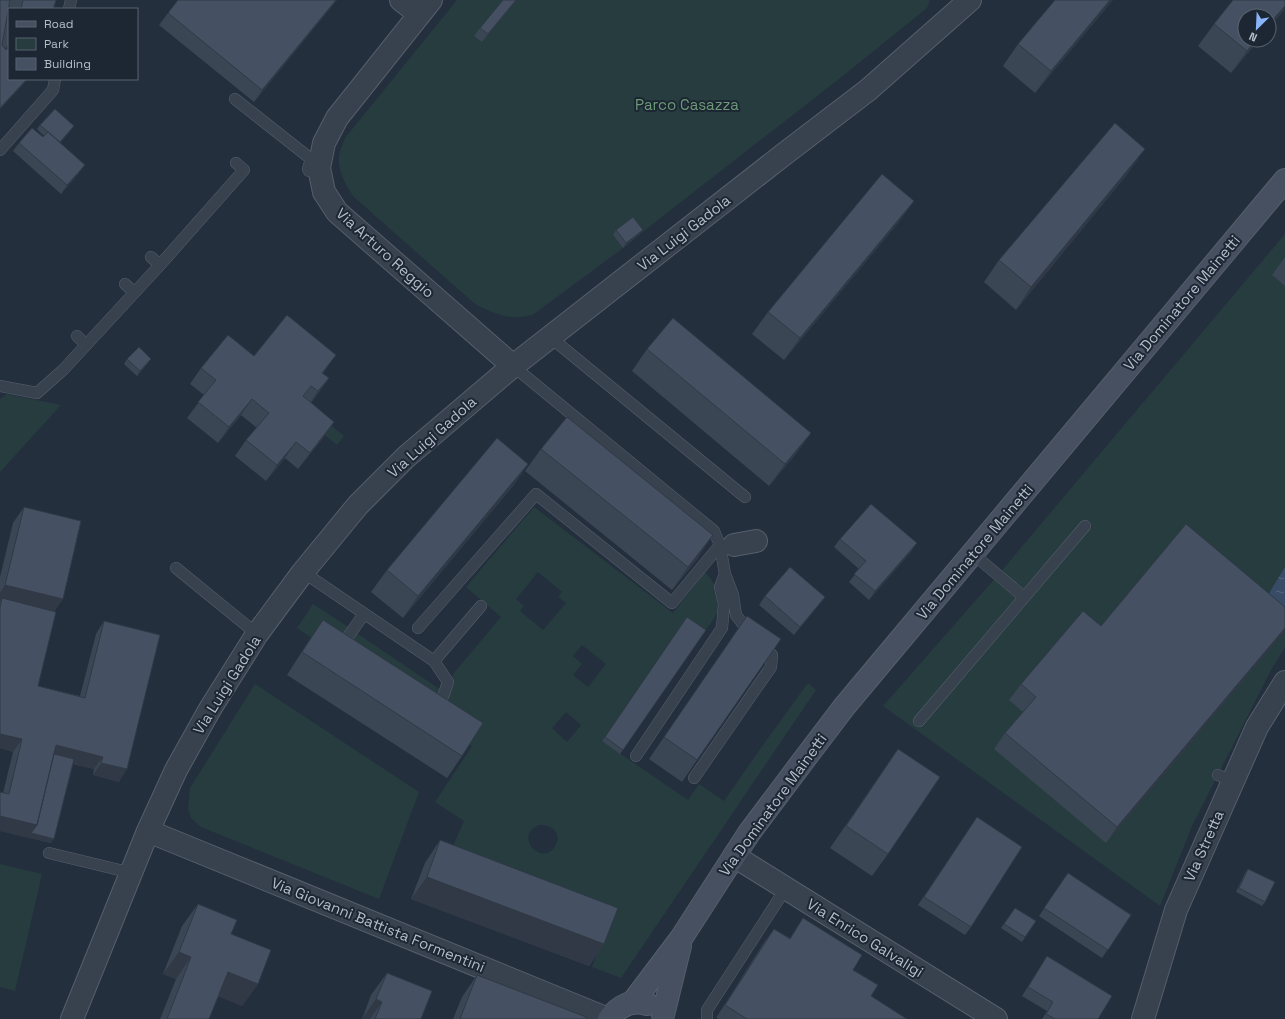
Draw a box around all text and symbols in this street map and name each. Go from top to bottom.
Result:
legend [8,8,138,80]
north arrow [1237,8,1277,48]
text: Road [44,16,73,32]
text: N [1247,29,1259,45]
text: Park [44,36,69,52]
text: Building [44,56,91,72]
park label: Parco Casazza [635,95,739,114]
street label: Via Luigi Gadola [633,190,734,275]
street label: Via Arturo Reggio [332,204,438,302]
street label: Via Dominatore Mainetti [1119,231,1244,374]
street label: Via Luigi Gadola [383,391,480,482]
street label: Via Dominatore Mainetti [912,480,1037,623]
street label: Via Luigi Gadola [189,631,265,738]
street label: Via Dominatore Mainetti [715,730,831,880]
street label: Via Stretta [1179,807,1228,884]
street label: Via Giovanni Battista Formentini [269,873,488,976]
street label: Via Enrico Galvaligi [803,894,927,981]

